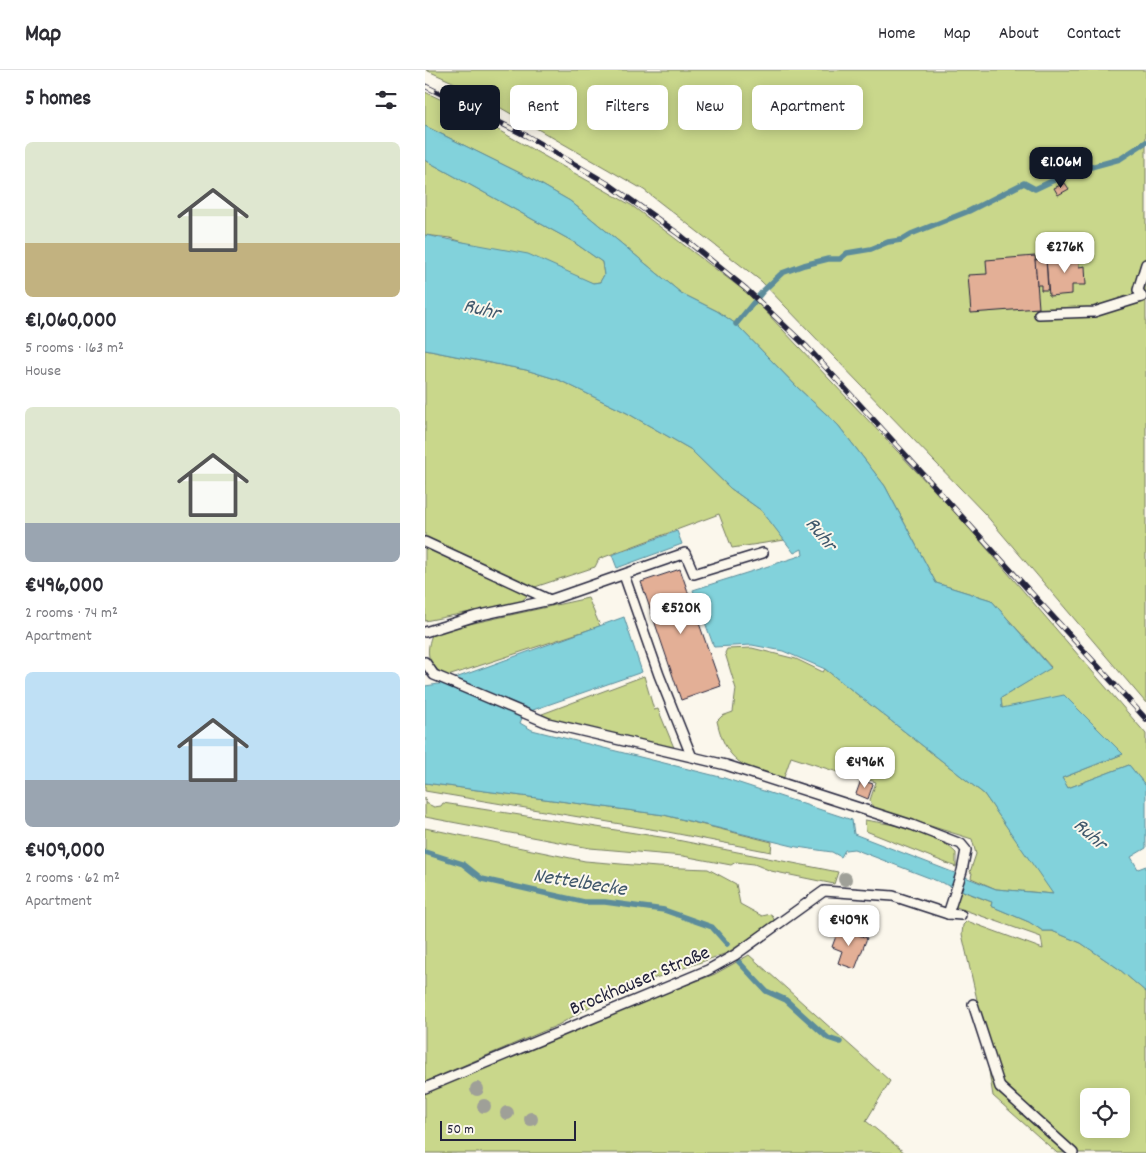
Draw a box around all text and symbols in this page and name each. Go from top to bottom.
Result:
text: Map [25,18,61,52]
text: Home [878,22,915,47]
text: Map [943,22,971,47]
text: About [999,22,1039,47]
text: Contact [1067,22,1121,47]
text: 5 homes [25,85,91,115]
chip: Buy [440,85,500,130]
chip: Rent [510,85,577,130]
chip: Filters [587,85,668,130]
chip: New [678,85,742,130]
chip: Apartment [752,85,863,130]
icon: filters [372,86,400,114]
pin: €1.06M [1020,146,1102,189]
text: €1.06M [1040,151,1082,174]
icon: home [168,175,258,265]
pin: €276K [1030,232,1100,274]
text: €276K [1046,236,1084,259]
water label: Ruhr [460,292,505,330]
text: €1,060,000 [25,307,117,337]
text: 5 rooms · 163 m² [25,337,124,360]
text: House [25,360,61,383]
icon: home [168,440,258,530]
water label: Ruhr [796,511,844,560]
text: €496,000 [25,572,104,602]
pin: €520K [646,592,716,635]
text: €520K [661,597,701,620]
text: 2 rooms · 74 m² [25,602,118,625]
text: Apartment [25,625,92,648]
icon: home [168,705,258,795]
pin: €496K [830,746,900,789]
text: €496K [846,751,884,774]
water label: Ruhr [1065,812,1114,860]
text: €409,000 [25,837,105,867]
water label: Nettelbecke [531,862,630,906]
text: 2 rooms · 62 m² [25,867,120,890]
text: Apartment [25,890,92,913]
pin: €409K [814,904,884,947]
text: €409K [829,909,869,932]
street label: Brockhauser Straße [566,940,715,1024]
map controls [1080,1088,1130,1138]
button: locate [1080,1088,1130,1138]
scale bar [440,1118,576,1141]
text: 50 m [447,1120,474,1140]

